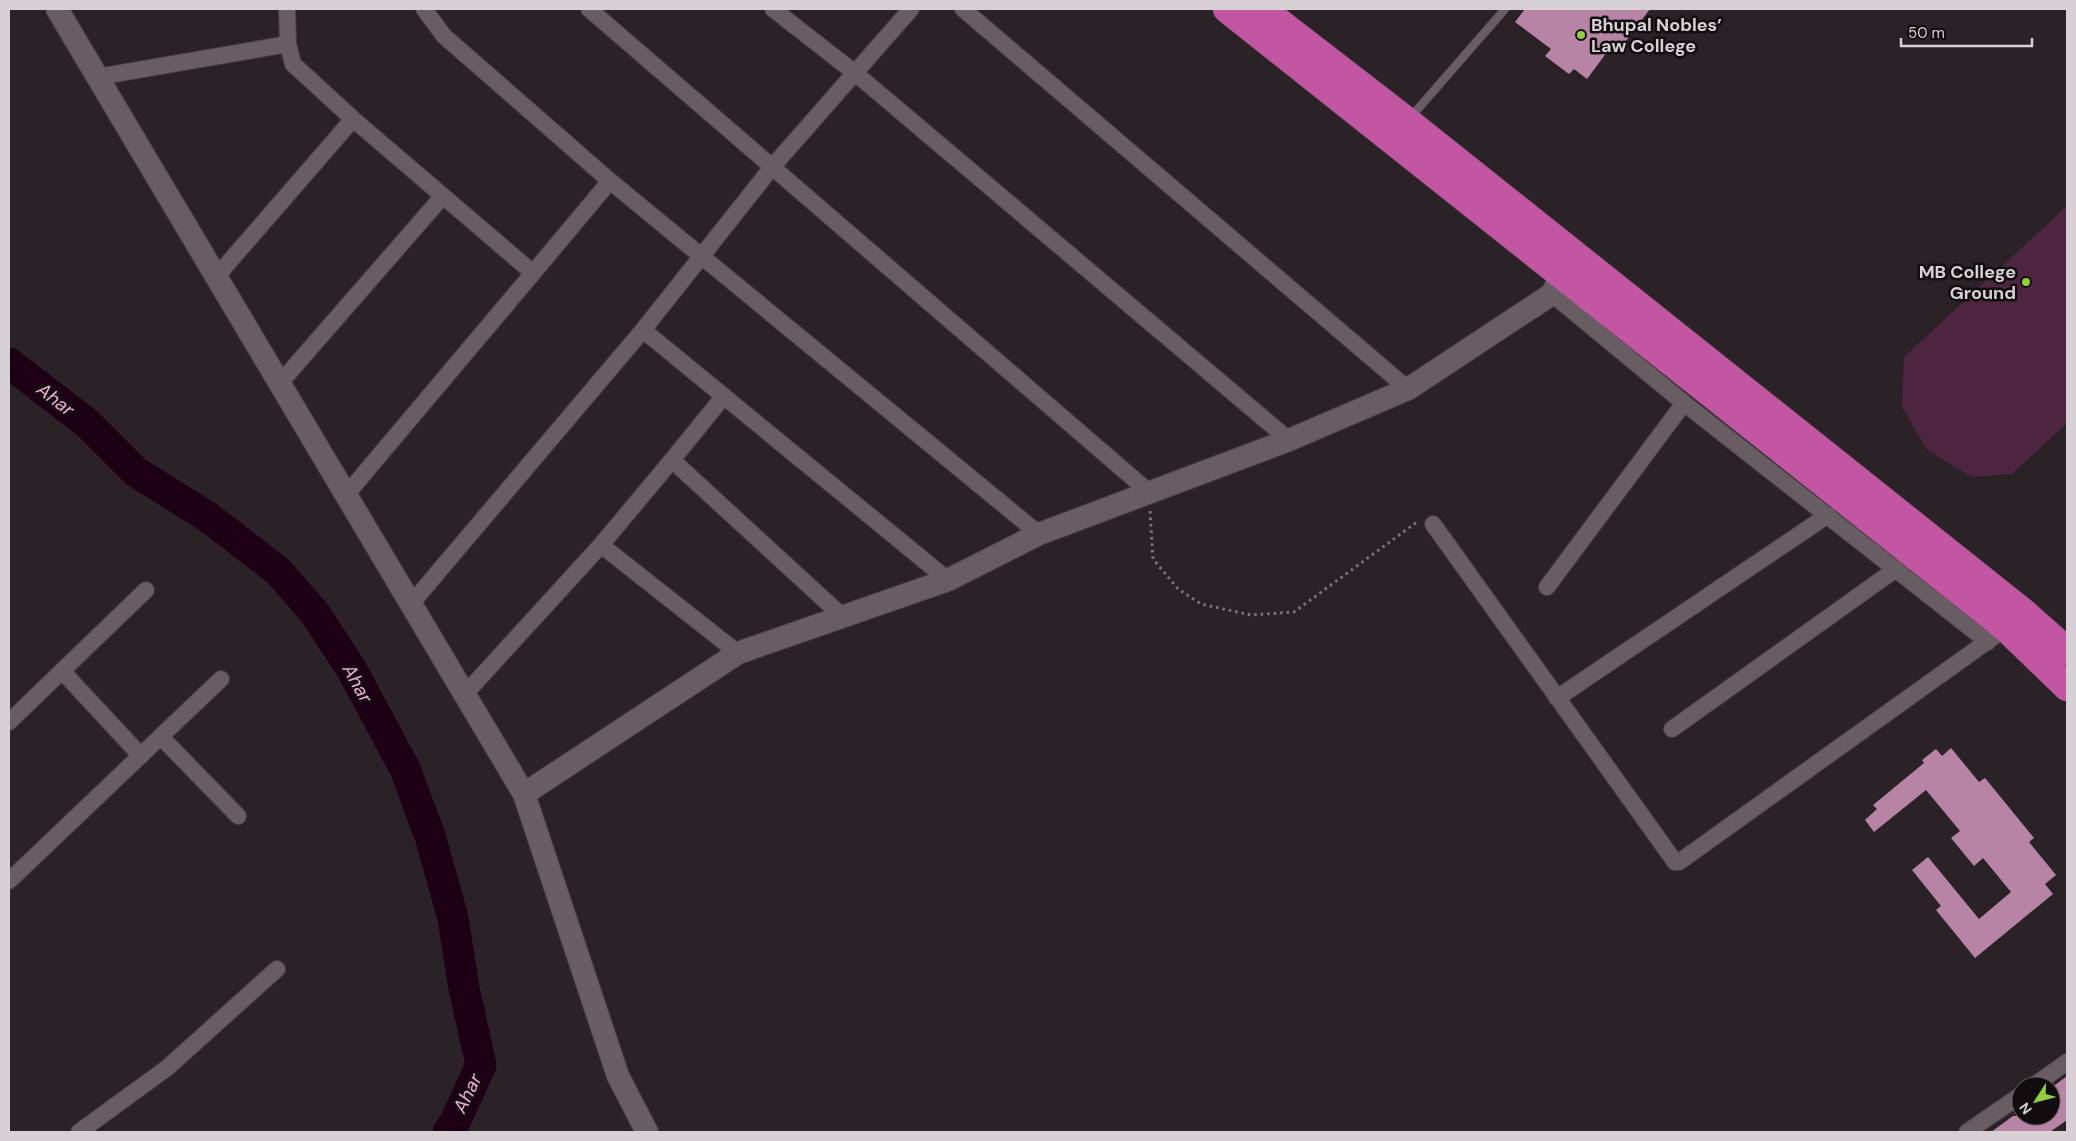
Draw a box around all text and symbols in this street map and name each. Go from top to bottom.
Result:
place label: Bhupal Nobles’ Law College [1591,13,1722,58]
scale bar [1901,15,2032,47]
text: 50 m [1908,23,1945,43]
marker: Bhupal Nobles’ Law College [1575,29,1587,41]
place label: MB College Ground [1919,260,2016,305]
marker: MB College Ground [2020,276,2032,288]
water label: Ahar [31,376,80,422]
water label: Ahar [336,658,379,708]
water label: Ahar [447,1068,488,1118]
north arrow [2011,1076,2061,1126]
text: N [2015,1099,2036,1118]

